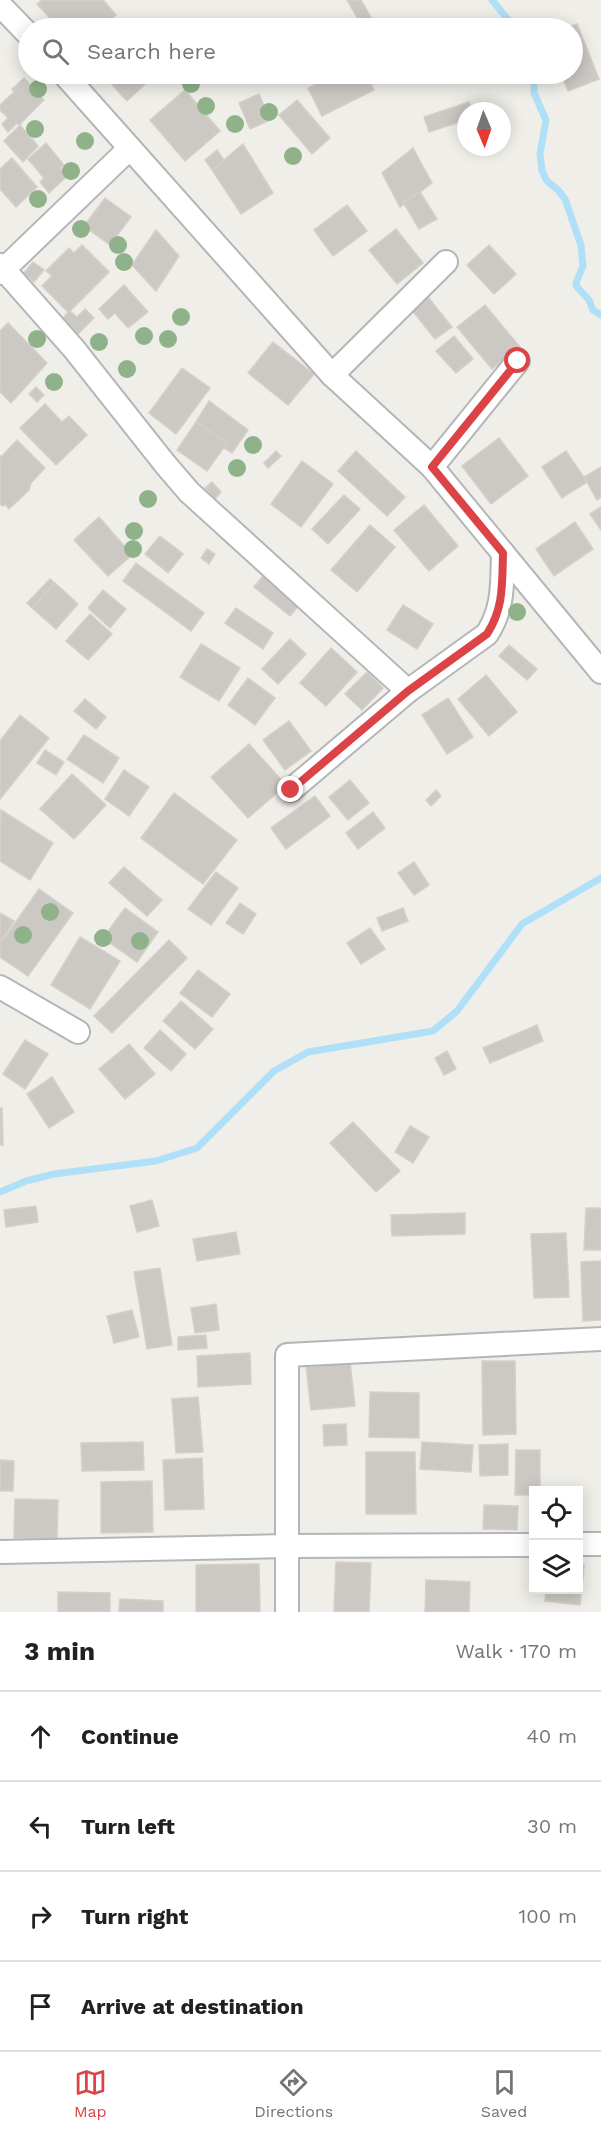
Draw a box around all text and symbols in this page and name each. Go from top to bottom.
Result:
search box [18,18,583,84]
icon: search [39,35,72,68]
text: Search here [87,39,216,64]
north arrow [457,102,511,156]
route start [504,347,530,373]
route end [277,776,303,802]
map controls [529,1486,583,1594]
button: locate [529,1486,583,1540]
button: layers [529,1540,583,1594]
text: 3 min [24,1636,95,1666]
text: Walk · 170 m [456,1639,577,1663]
icon: ahead [24,1720,57,1753]
text: Continue [81,1724,179,1749]
text: 40 m [526,1724,577,1748]
icon: left [24,1810,57,1843]
text: Turn left [81,1814,175,1839]
text: 30 m [527,1814,577,1838]
icon: right [24,1900,57,1933]
text: Turn right [81,1904,188,1929]
text: 100 m [518,1904,577,1928]
icon: arrive [24,1990,57,2023]
text: Arrive at destination [81,1994,304,2019]
tab: Map [74,2066,107,2121]
tab: Directions [254,2066,333,2121]
tab: Saved [481,2066,527,2121]

